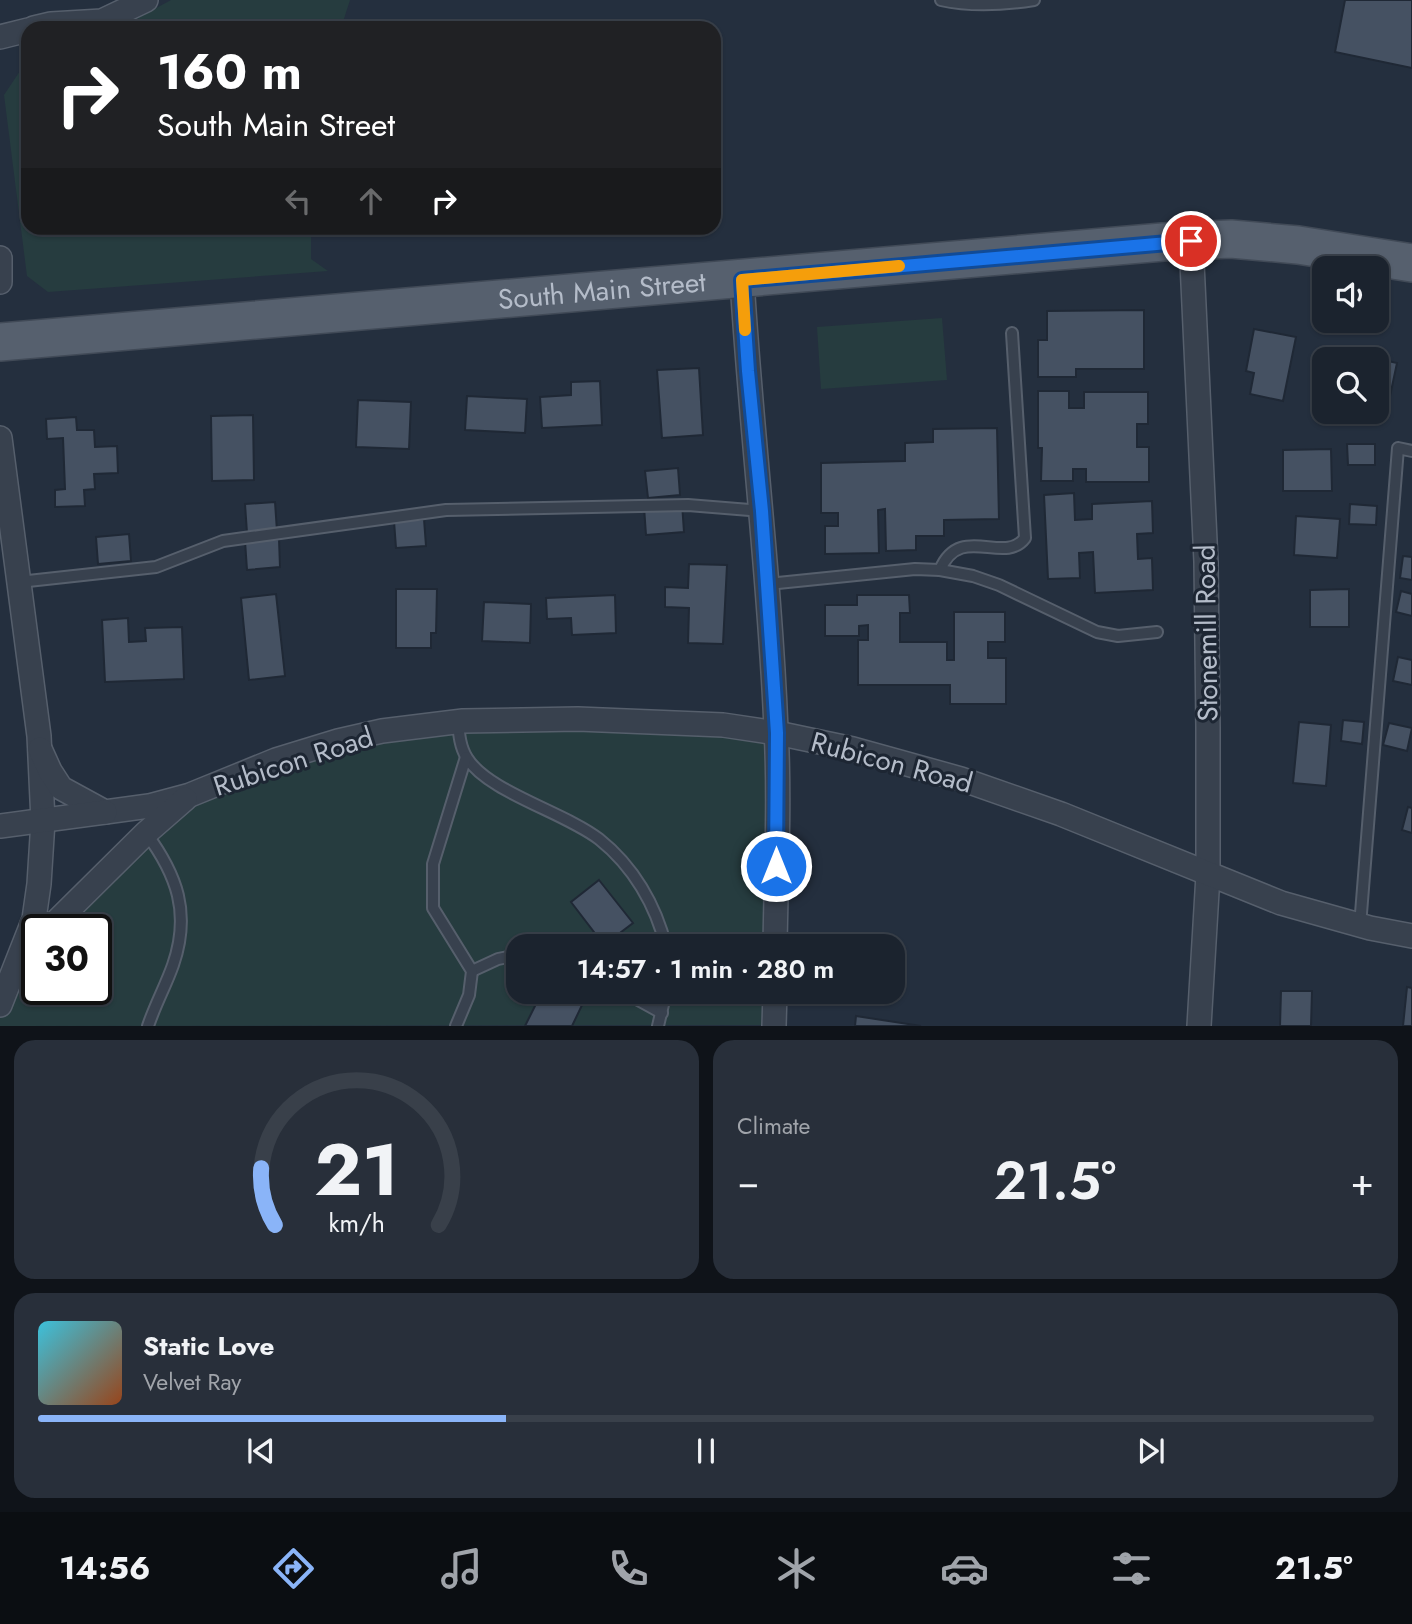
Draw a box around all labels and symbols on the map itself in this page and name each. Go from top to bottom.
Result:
pin [1161,211,1221,271]
street label: South Main Street [496,261,708,320]
street label: Stonemill Road [1184,544,1229,722]
street label: Rubicon Road [208,716,378,807]
street label: Rubicon Road [806,721,977,804]
position arrow [739,829,813,903]
speed limit sign: 30 [21,914,112,1005]

